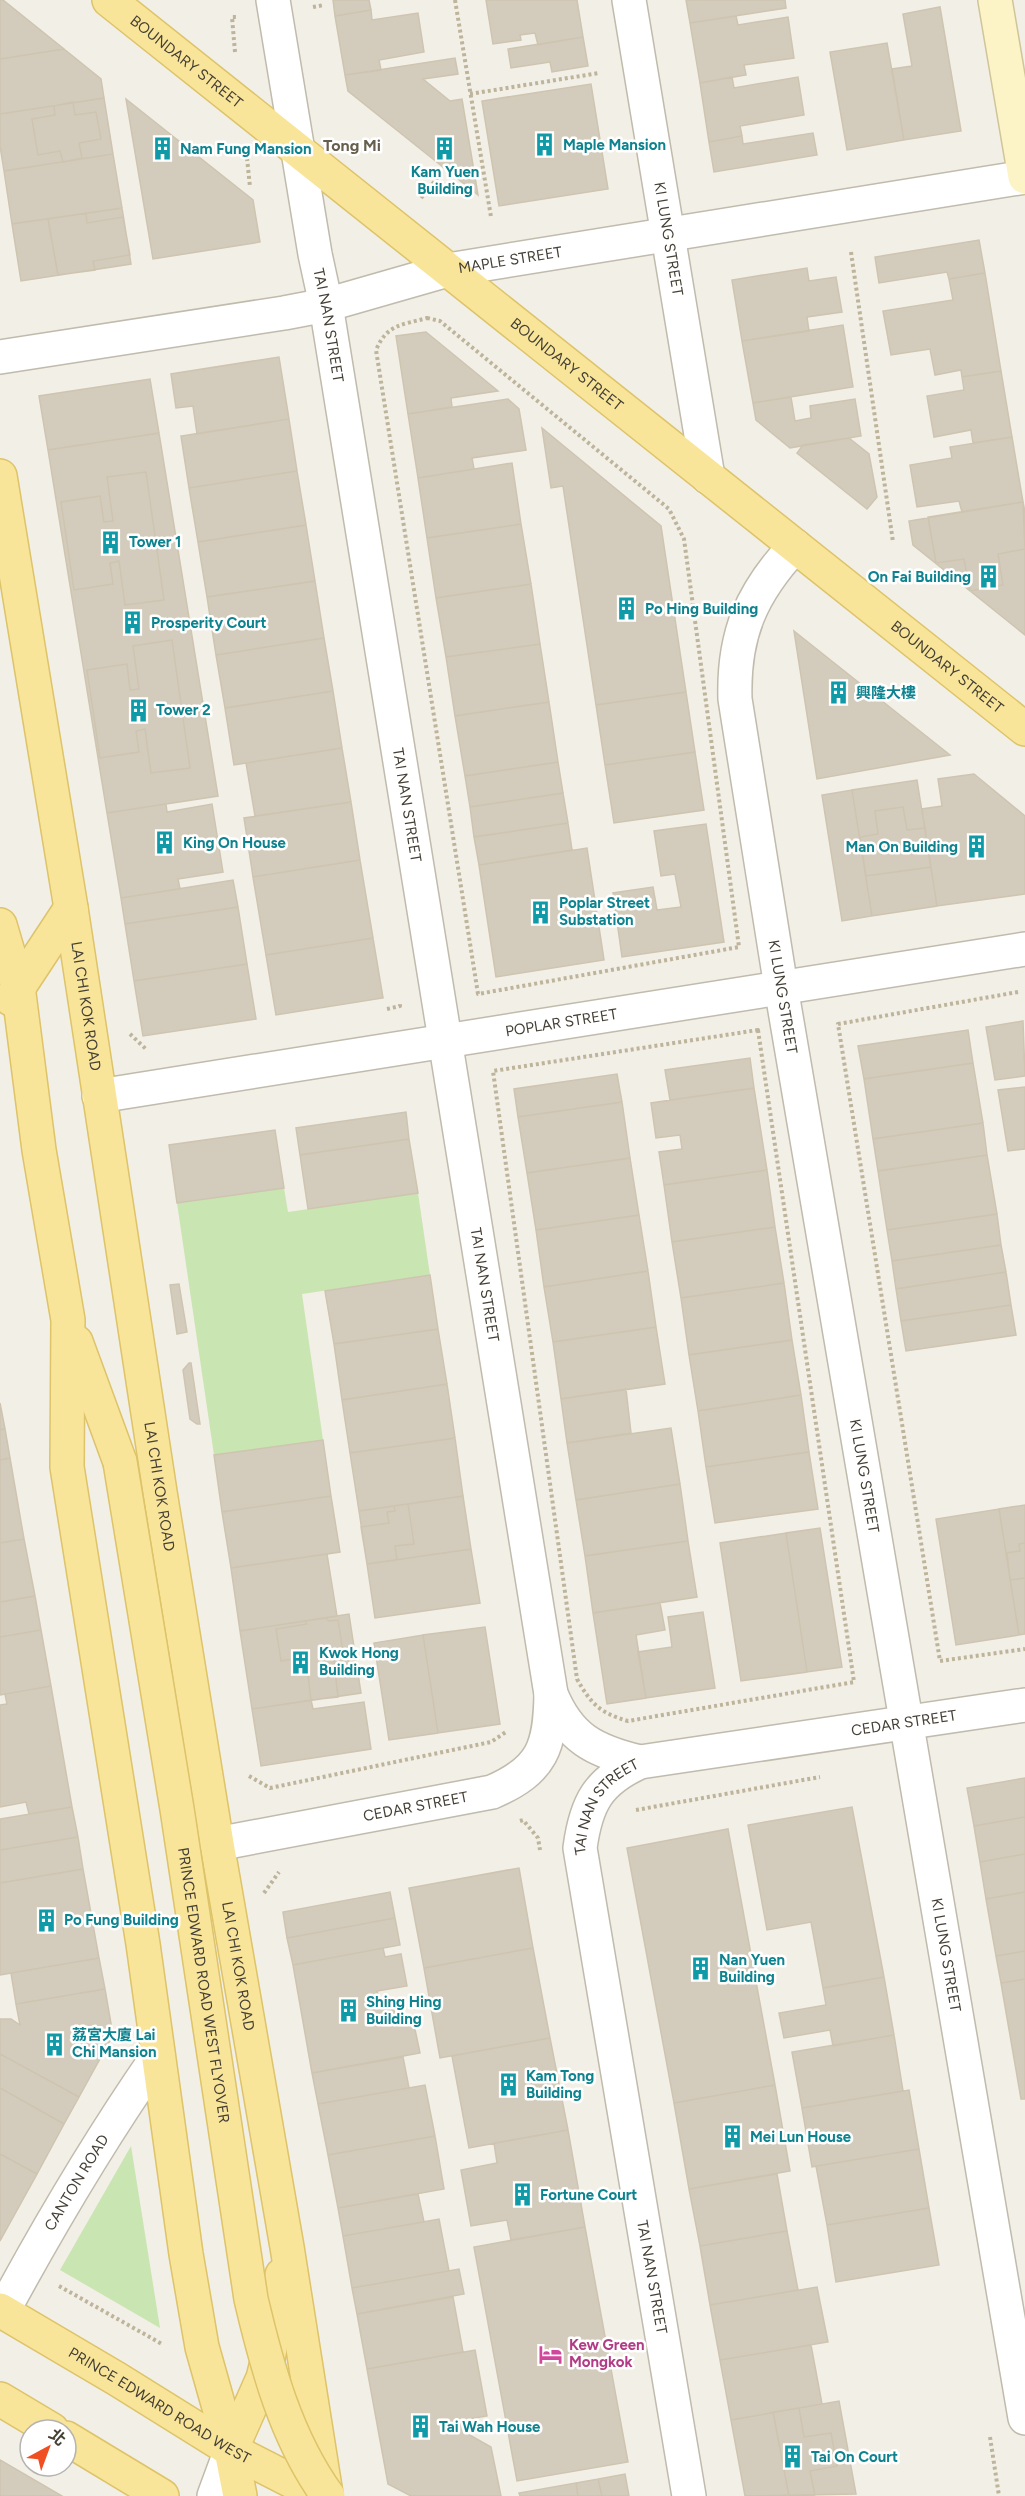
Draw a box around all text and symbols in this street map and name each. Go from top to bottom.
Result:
street label: BOUNDARY STREET [127,11,247,112]
building icon: Maple Mansion [532,132,558,158]
building icon: Kam Yuen Building [432,135,458,161]
building icon: Nam Fung Mansion [149,136,175,162]
district label: Tong Mi [323,136,381,155]
place label: Maple Mansion [563,136,666,154]
place label: Nam Fung Mansion [180,140,312,158]
place label: Kam Yuen Building [411,163,479,198]
street label: KI LUNG STREET [650,181,687,298]
street label: MAPLE STREET [457,243,564,277]
street label: TAI NAN STREET [309,267,347,384]
street label: BOUNDARY STREET [507,314,627,415]
building icon: Tower 1 [98,529,124,555]
place label: Tower 1 [129,533,181,551]
building icon: On Fai Building [976,564,1002,590]
place label: On Fai Building [868,568,971,586]
building icon: Po Hing Building [614,596,640,622]
place label: Po Hing Building [645,600,758,618]
building icon: Prosperity Court [120,610,146,636]
place label: Prosperity Court [151,614,266,632]
street label: BOUNDARY STREET [887,617,1007,718]
building icon: 興隆大樓 [825,680,851,706]
place label: 興隆大樓 [856,684,916,702]
building icon: Tower 2 [125,697,151,723]
place label: Tower 2 [156,701,211,719]
street label: TAI NAN STREET [389,747,425,864]
building icon: King On House [152,830,178,856]
place label: King On House [183,834,286,852]
building icon: Man On Building [963,834,989,860]
place label: Man On Building [845,838,958,856]
place label: Poplar Street Substation [559,894,650,929]
building icon: Poplar Street Substation [528,899,554,925]
street label: KI LUNG STREET [765,939,801,1056]
street label: LAI CHI KOK ROAD [67,940,105,1072]
street label: POPLAR STREET [504,1005,619,1040]
street label: TAI NAN STREET [467,1226,503,1344]
street label: KI LUNG STREET [846,1418,883,1535]
street label: LAI CHI KOK ROAD [140,1420,178,1553]
place label: Kwok Hong Building [319,1644,399,1679]
building icon: Kwok Hong Building [288,1649,314,1675]
street label: CEDAR STREET [850,1706,958,1740]
street label: TAI NAN STREET [571,1755,642,1856]
street label: CEDAR STREET [362,1788,470,1825]
street label: PRINCE EDWARD ROAD WEST FLYOVER [174,1846,233,2124]
street label: KI LUNG STREET [927,1897,965,2014]
street label: LAI CHI KOK ROAD [218,1900,258,2032]
building icon: Po Fung Building [33,1907,59,1933]
place label: Po Fung Building [64,1911,179,1929]
place label: Nan Yuen Building [719,1951,785,1986]
building icon: Nan Yuen Building [688,1956,714,1982]
place label: Shing Hing Building [366,1993,441,2028]
building icon: Shing Hing Building [335,1998,361,2024]
place label: 荔宮大廈 Lai Chi Mansion [72,2026,156,2061]
building icon: 荔宮大廈 Lai Chi Mansion [41,2031,67,2057]
place label: Kam Tong Building [526,2067,594,2102]
building icon: Kam Tong Building [495,2072,521,2098]
building icon: Mei Lun House [719,2124,745,2150]
place label: Mei Lun House [750,2128,852,2146]
street label: CANTON ROAD [41,2131,113,2234]
building icon: Fortune Court [509,2182,535,2208]
place label: Fortune Court [540,2186,637,2204]
street label: TAI NAN STREET [633,2219,671,2336]
place label: Kew Green Mongkok [569,2336,645,2371]
hotel icon: Kew Green Mongkok [538,2341,564,2367]
street label: PRINCE EDWARD ROAD WEST [65,2343,254,2468]
building icon: Tai Wah House [408,2414,434,2440]
north arrow [18,2418,78,2478]
place label: Tai Wah House [439,2418,541,2436]
text: 北 [45,2425,70,2449]
building icon: Tai On Court [780,2444,806,2470]
place label: Tai On Court [811,2448,898,2466]

